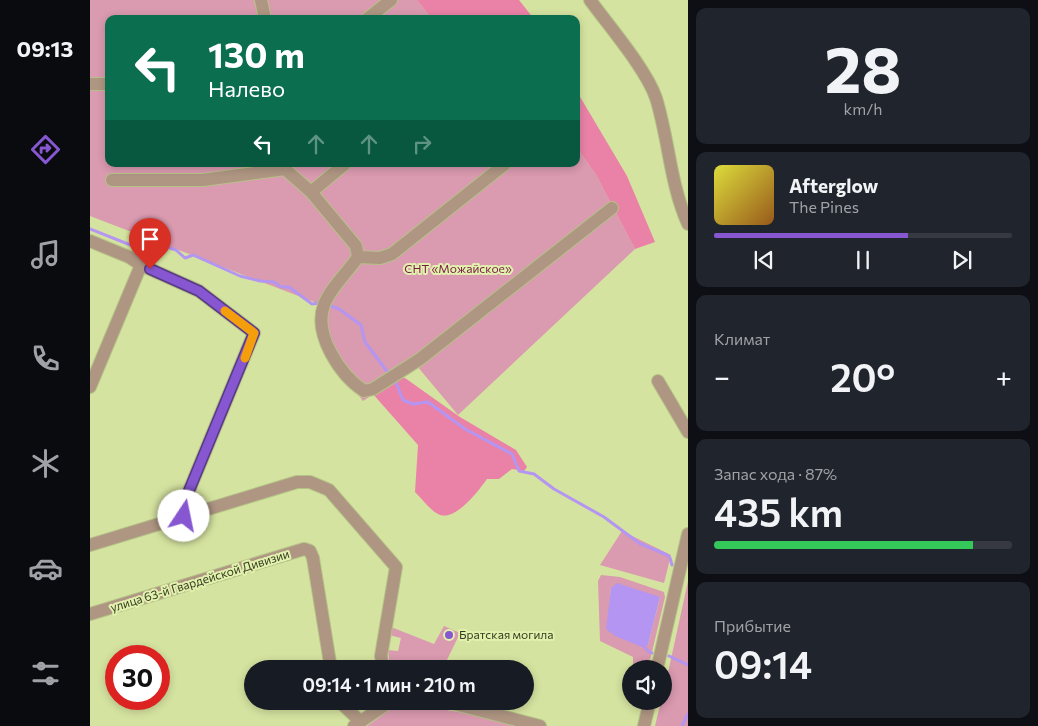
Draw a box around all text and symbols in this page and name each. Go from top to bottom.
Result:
text: 28 [825,27,901,106]
text: 130 m [208,32,305,75]
text: 09:13 [17,35,73,62]
icon: left [125,35,190,100]
text: Налево [208,75,285,102]
text: km/h [844,99,882,118]
icon: left [249,130,277,158]
icon: ahead [302,130,330,158]
icon: ahead [355,130,383,158]
icon: right [408,130,436,158]
icon: directions [28,132,63,167]
text: Afterglow [789,174,878,197]
text: The Pines [789,197,859,216]
pin [129,218,171,269]
icon: arrive [136,225,164,253]
icon: music [28,237,63,272]
icon: previous [750,246,778,274]
icon: pause [849,246,877,274]
icon: next [948,246,976,274]
park label: СНТ «Можайское» [404,261,512,275]
text: Климат [714,329,770,348]
icon: phone [28,341,63,376]
text: 20° [830,353,895,400]
text: − [714,359,730,393]
text: + [996,359,1012,393]
icon: climate [28,446,63,481]
text: Запас хода · 87% [714,464,837,483]
text: 435 km [714,488,843,535]
position arrow [157,489,209,541]
street label: улица 63-й Гвардейской Дивизии [108,546,291,614]
icon: car [28,551,63,586]
text: Прибытие [714,616,791,635]
place label: Братская могила [459,627,553,641]
marker: Братская могила [443,629,455,641]
text: 09:14 [714,640,812,687]
speed limit sign: 30 [105,645,170,710]
icon: filters [28,656,63,691]
map controls [622,660,672,710]
button: sound [622,660,672,710]
text: 09:14 · 1 мин · 210 m [302,673,476,696]

